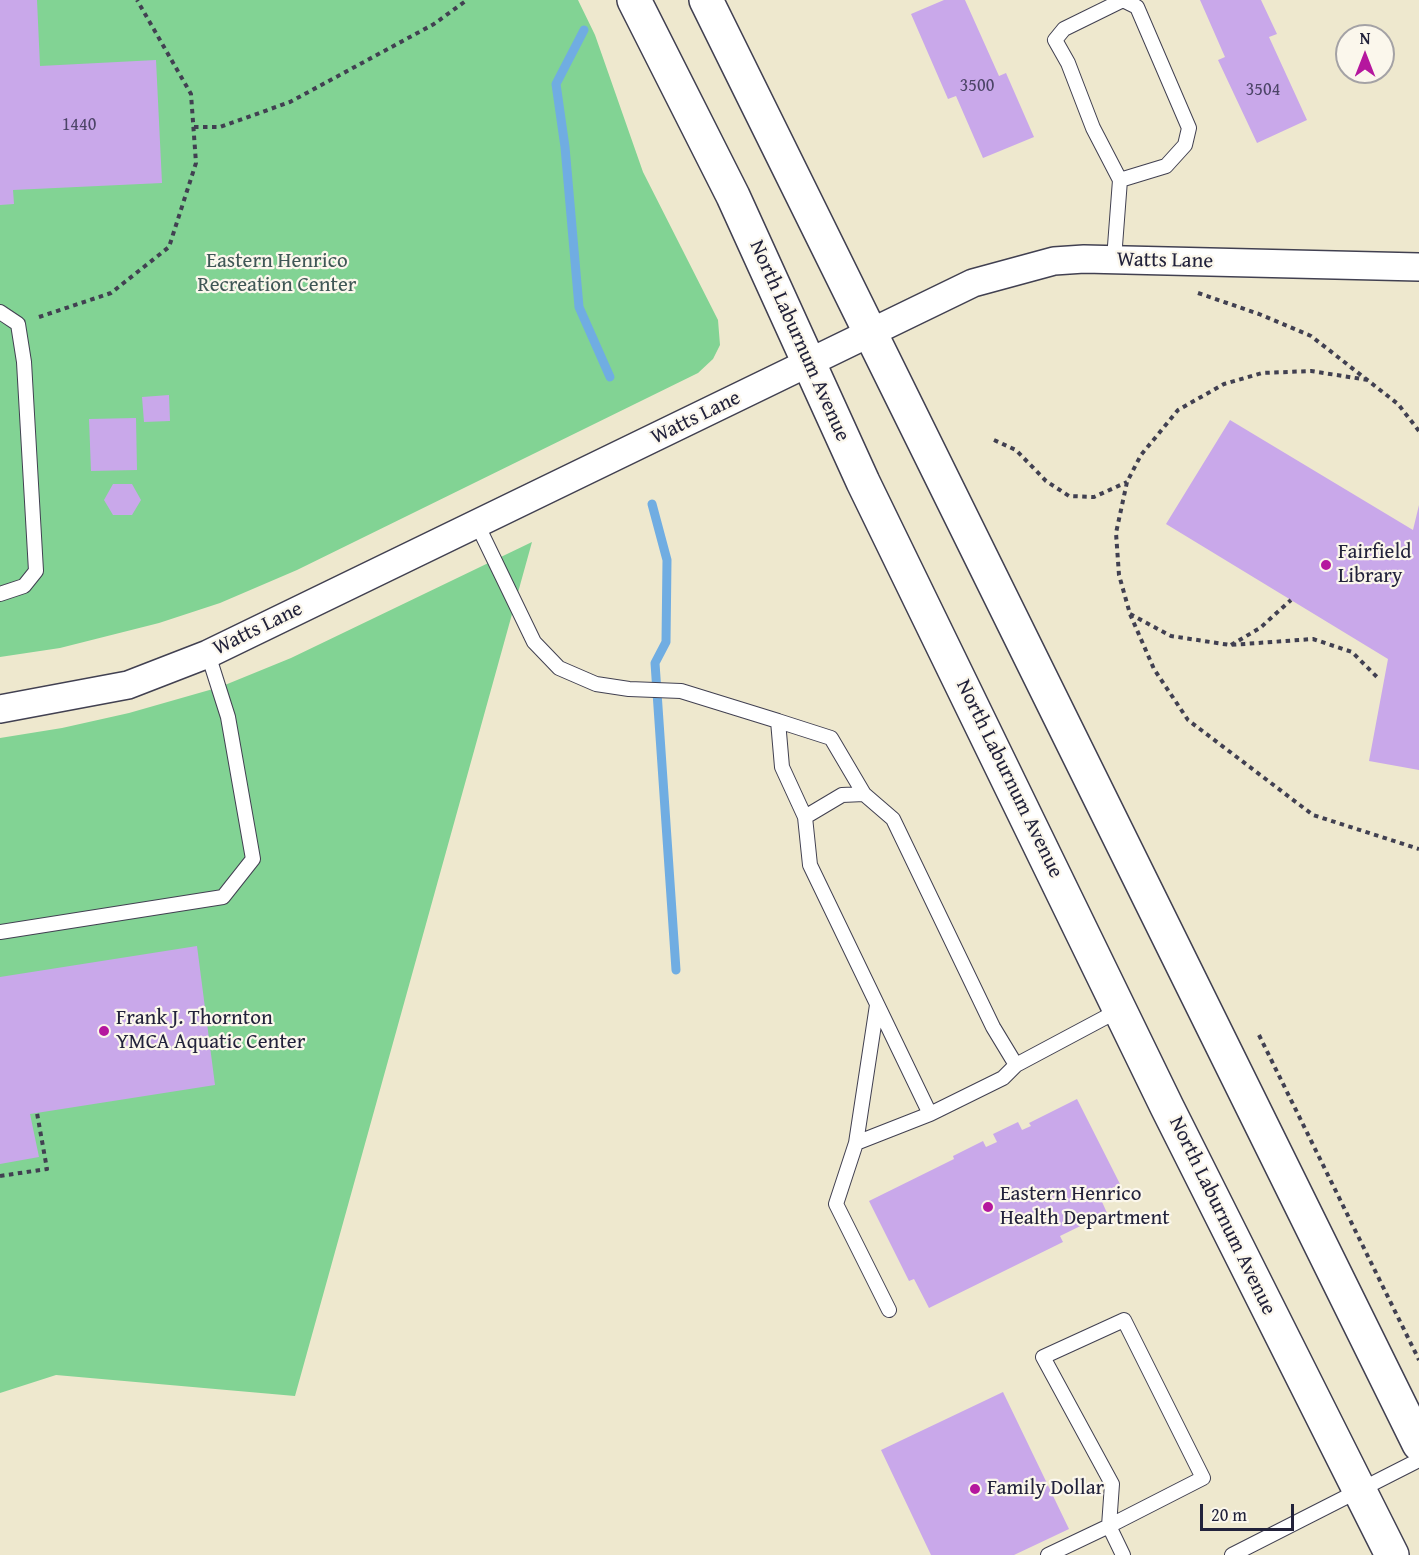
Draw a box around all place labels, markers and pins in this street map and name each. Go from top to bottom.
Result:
place label: Fairfield Library [1338,540,1411,590]
marker: Fairfield Library [1319,558,1333,572]
place label: Frank J. Thornton YMCA Aquatic Center [116,1006,305,1056]
marker: Frank J. Thornton YMCA Aquatic Center [97,1024,111,1038]
place label: Eastern Henrico Health Department [1000,1182,1170,1232]
marker: Eastern Henrico Health Department [981,1200,995,1214]
place label: Family Dollar [987,1476,1104,1502]
marker: Family Dollar [968,1482,982,1496]

